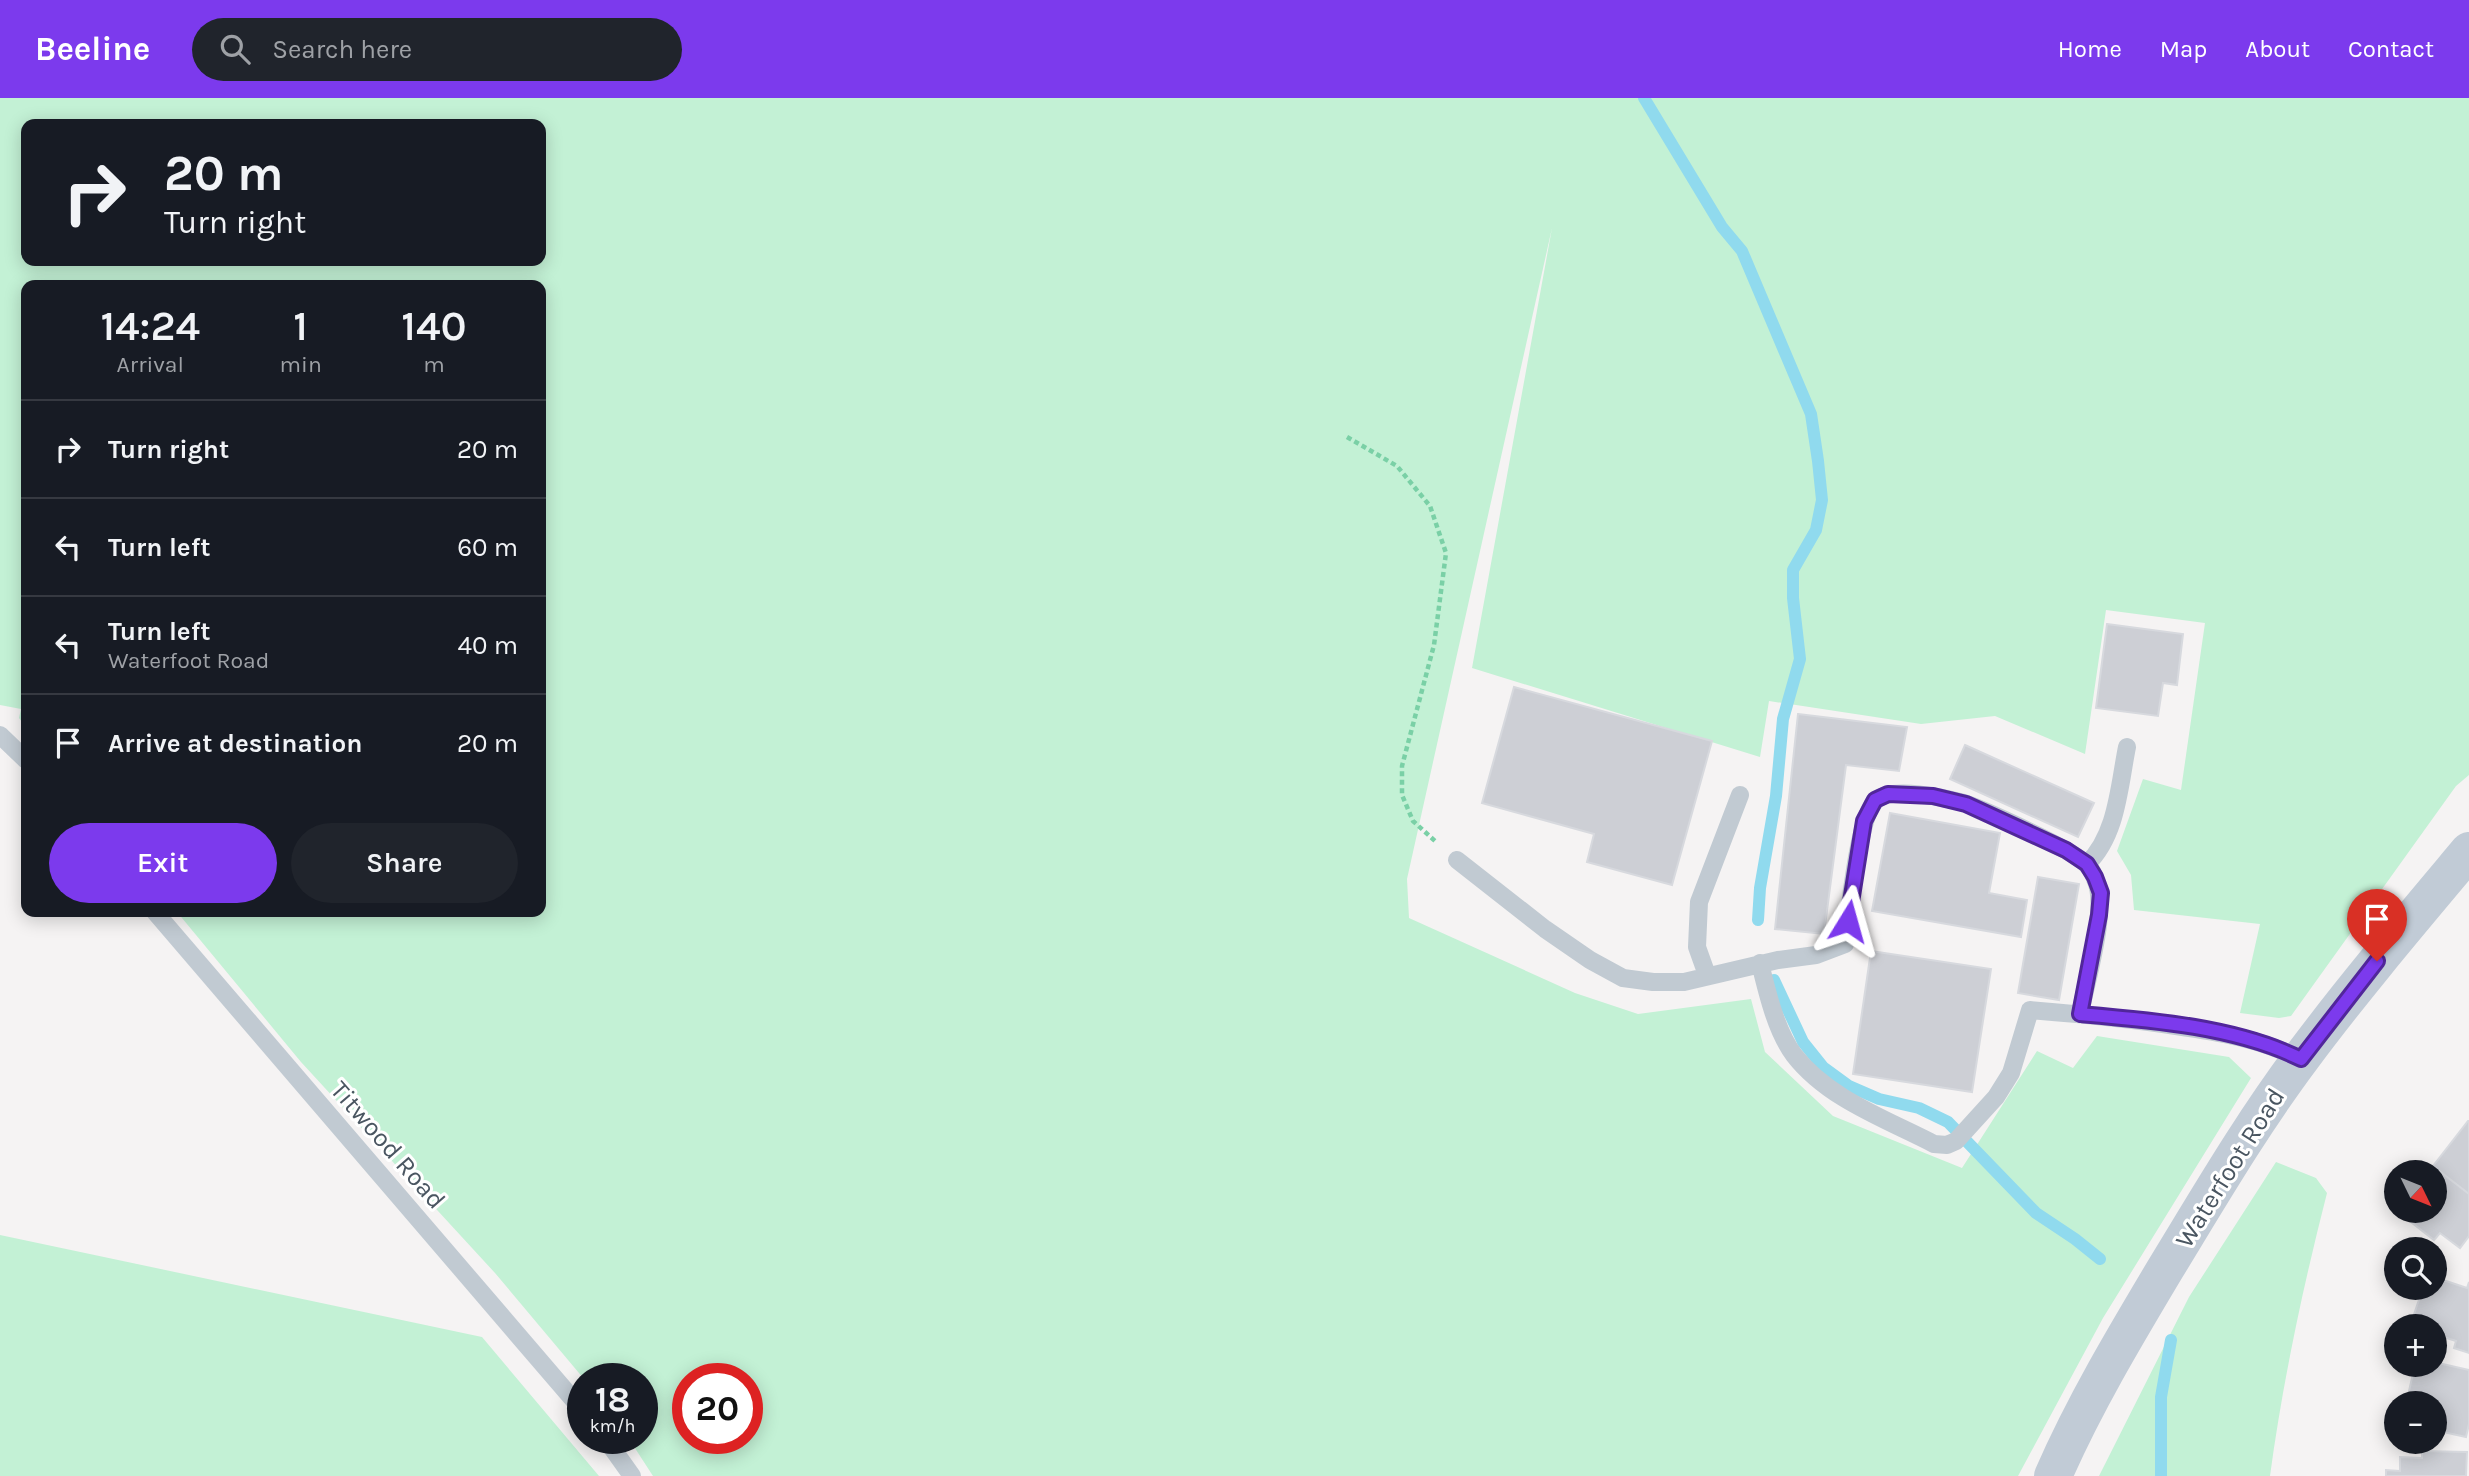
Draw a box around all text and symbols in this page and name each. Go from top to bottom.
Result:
search box [192,18,682,81]
text: Beeline [35,30,150,68]
icon: search [216,30,254,68]
text: Search here [272,34,412,65]
text: Home [2058,35,2122,63]
text: Map [2160,35,2207,63]
text: About [2245,35,2310,63]
text: Contact [2348,35,2434,63]
text: 20 m [164,145,284,202]
icon: right [49,147,140,238]
text: Turn right [164,204,306,241]
text: 14:24 [100,301,200,351]
text: 1 [293,301,308,351]
text: 140 [401,301,467,351]
text: Arrival [117,351,184,378]
text: min [280,351,322,378]
text: m [423,351,445,378]
icon: right [49,430,87,468]
text: Turn right [108,434,229,465]
text: 20 m [457,434,518,465]
icon: left [49,528,87,566]
text: Turn left [108,532,210,563]
text: 60 m [457,532,518,563]
text: Turn left [108,616,210,647]
icon: left [49,626,87,664]
text: 40 m [458,630,518,661]
text: Waterfoot Road [108,647,269,674]
icon: arrive [49,724,87,762]
text: Arrive at destination [108,728,362,759]
text: 20 m [457,728,518,759]
button: Exit [49,823,277,903]
button: Share [291,823,518,903]
position arrow [1811,884,1885,958]
pin [2347,889,2407,961]
icon: arrive [2358,900,2396,938]
street label: Titwood Road [324,1075,452,1215]
street label: Waterfoot Road [2169,1082,2291,1254]
north arrow [2384,1160,2446,1223]
map controls [2384,1160,2447,1454]
button: search [2384,1237,2447,1300]
button: + [2384,1314,2447,1377]
speed limit sign: 20 [672,1363,763,1454]
text: 18 [595,1379,630,1420]
button: − [2384,1391,2447,1454]
text: km/h [590,1415,635,1437]

